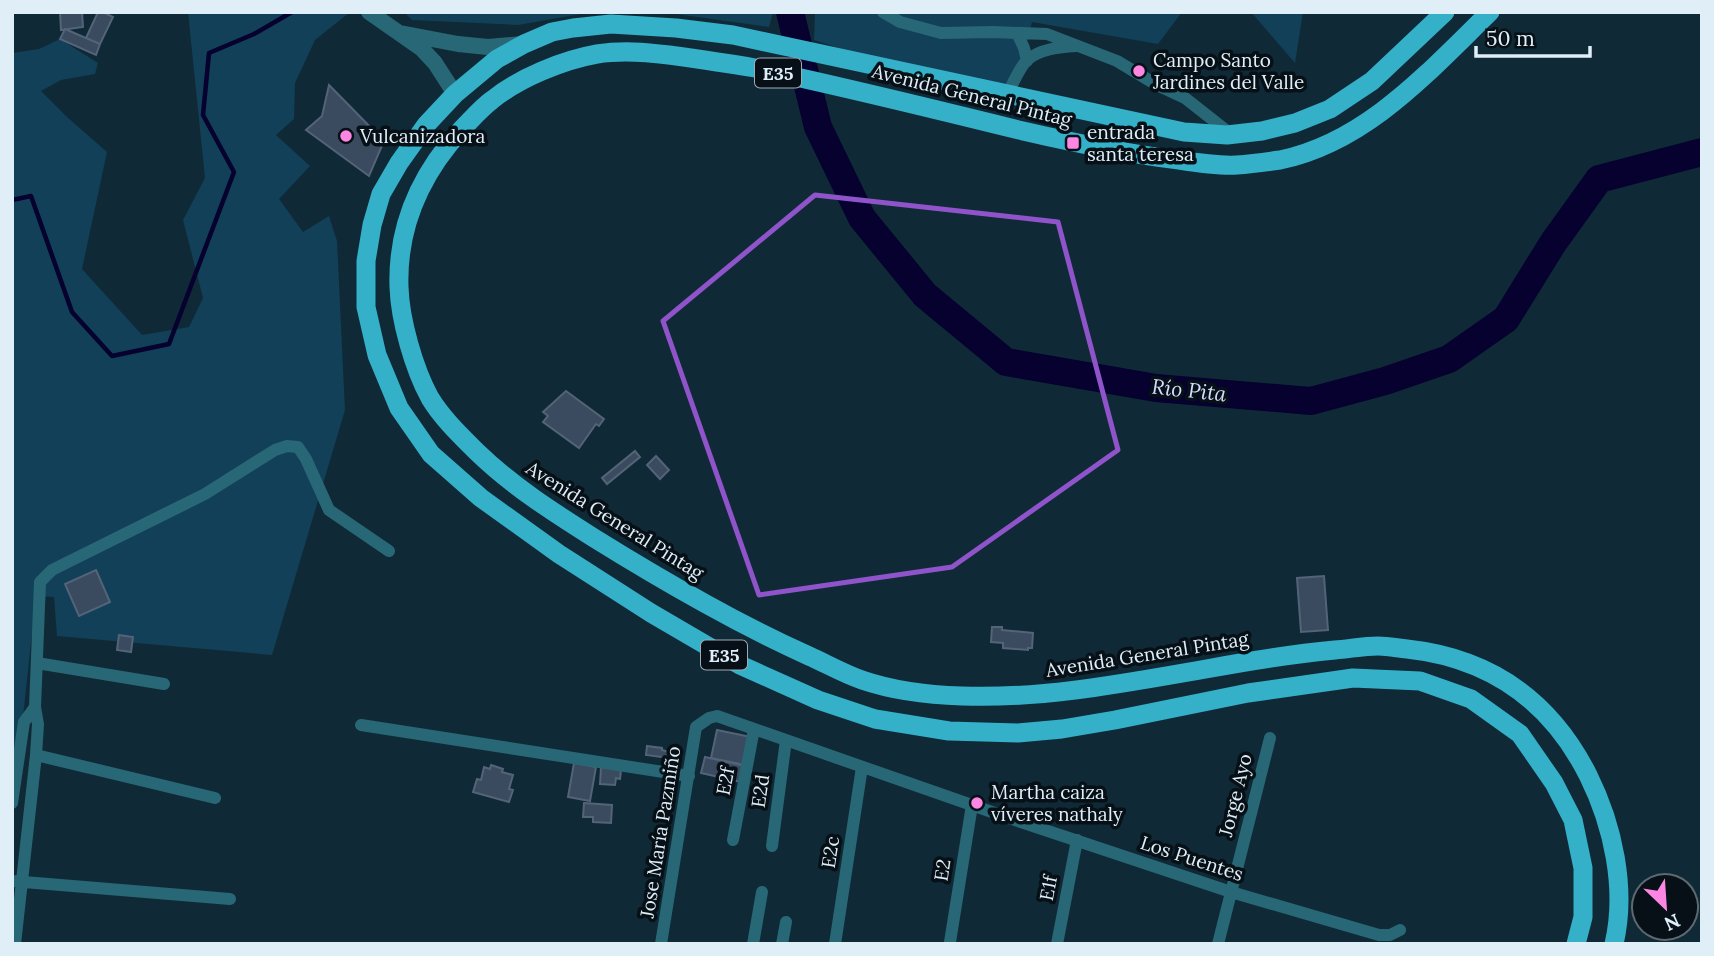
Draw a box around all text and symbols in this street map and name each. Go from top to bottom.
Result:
scale bar [1476,14,1590,58]
text: 50 m [1486,25,1535,52]
place label: Campo Santo Jardines del Valle [1152,48,1304,94]
road number: E35 [755,58,801,88]
street label: Avenida General Pintag [869,58,1075,132]
marker: Campo Santo Jardines del Valle [1131,63,1147,79]
place label: entrada santa teresa [1087,120,1194,166]
place label: Vulcanizadora [359,124,485,148]
marker: Vulcanizadora [338,128,354,144]
marker: entrada santa teresa [1065,135,1081,151]
water label: Río Pita [1150,373,1228,407]
street label: Avenida General Pintag [521,455,709,585]
street label: Avenida General Pintag [1043,626,1251,682]
road number: E35 [701,640,747,670]
street label: Jose María Pazmiño [634,744,685,921]
street label: Jorge Ayo [1213,751,1257,840]
street label: E2f [711,763,740,797]
street label: E2d [746,773,774,809]
place label: Martha caiza víveres nathaly [991,780,1123,826]
marker: Martha caiza víveres nathaly [969,795,985,811]
street label: Los Puentes [1137,830,1247,886]
street label: E2c [816,834,844,870]
street label: E2 [928,857,956,883]
street label: E1f [1034,872,1062,903]
north arrow [1630,872,1700,942]
text: N [1660,908,1684,937]

